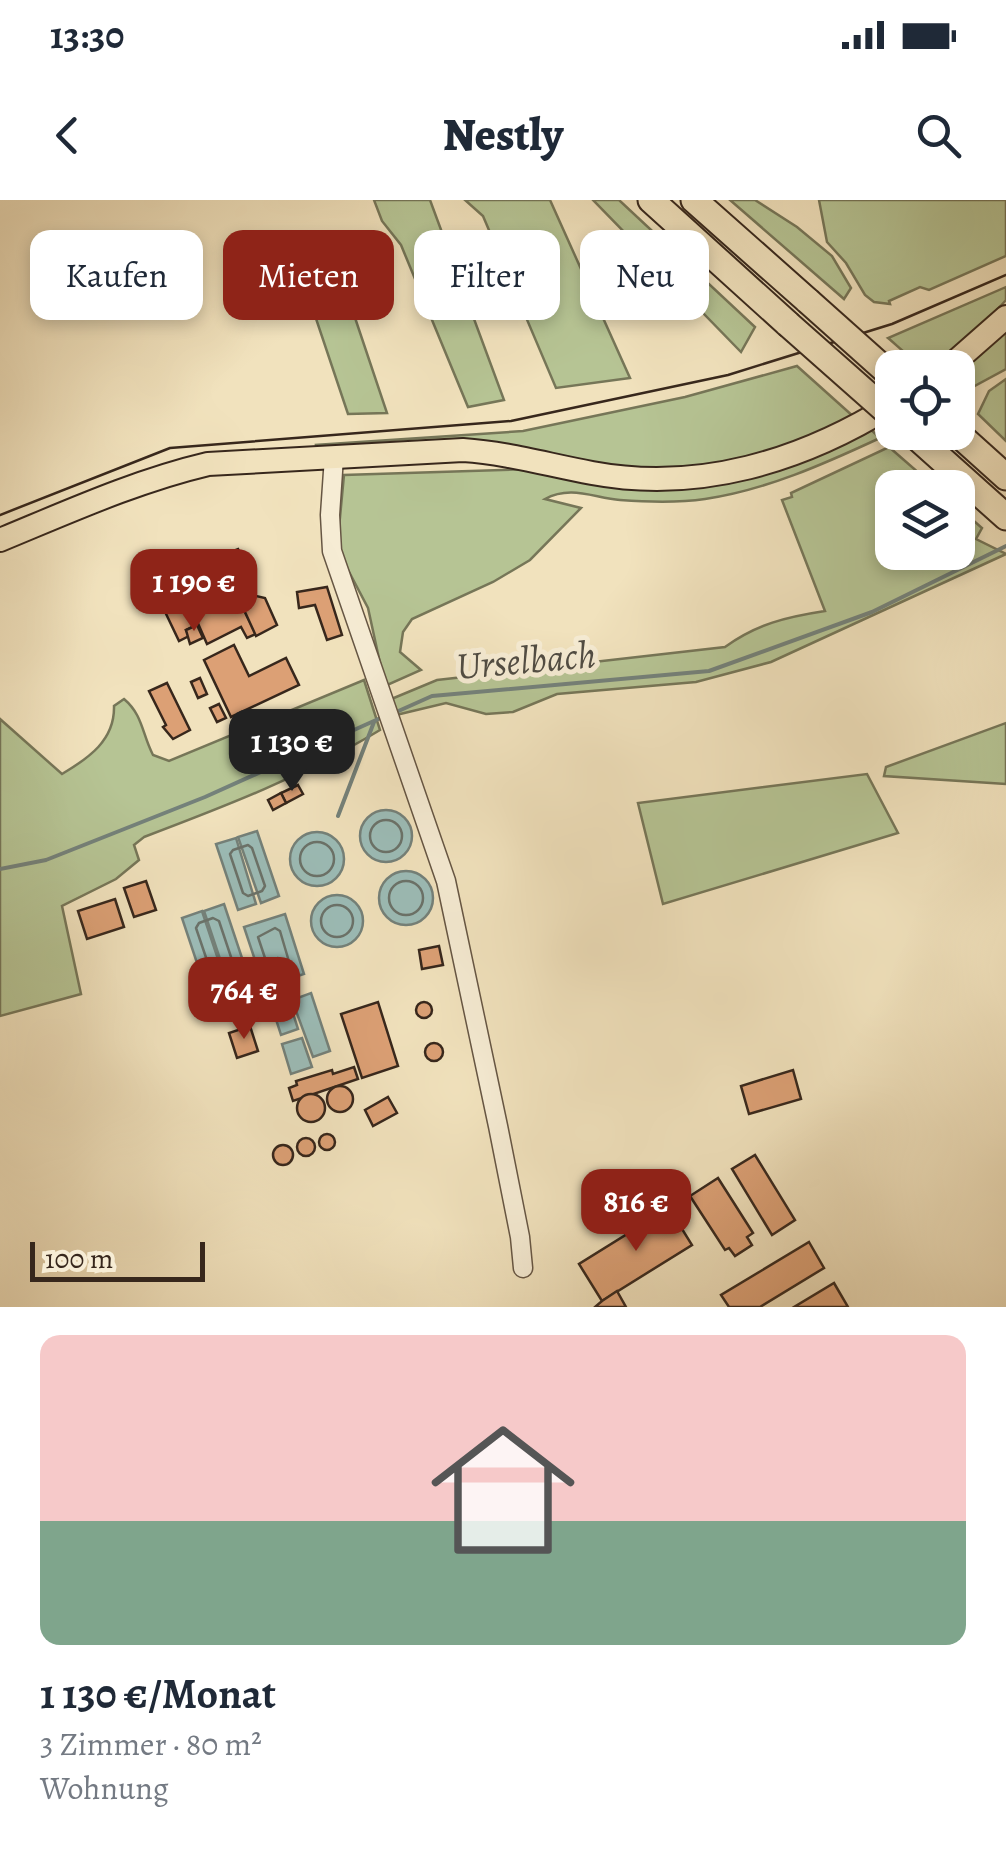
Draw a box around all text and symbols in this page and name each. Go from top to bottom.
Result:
text: 13:30 [50,9,124,61]
text: Nestly [443,104,563,166]
icon: back [40,108,95,163]
icon: search [911,108,966,163]
chip: Kaufen [30,230,203,320]
chip: Mieten [223,230,394,320]
chip: Filter [414,230,560,320]
chip: Neu [580,230,709,320]
map controls [875,350,975,570]
button: locate [875,350,975,450]
button: layers [875,470,975,570]
pin: 1 190 € [102,549,286,634]
text: 1 190 € [152,559,236,603]
water label: Urselbach [454,628,598,692]
pin: 1 130 € [200,709,384,794]
text: 1 130 € [251,719,333,763]
pin: 764 € [174,957,314,1042]
text: 764 € [210,967,278,1011]
pin: 816 € [566,1169,706,1254]
text: 816 € [603,1179,669,1223]
scale bar [30,1237,205,1282]
text: 100 m [45,1240,113,1278]
icon: home [413,1400,593,1580]
text: 1 130 €/Monat [40,1665,276,1722]
text: 3 Zimmer · 80 m² [40,1722,262,1766]
text: Wohnung [40,1766,169,1810]

